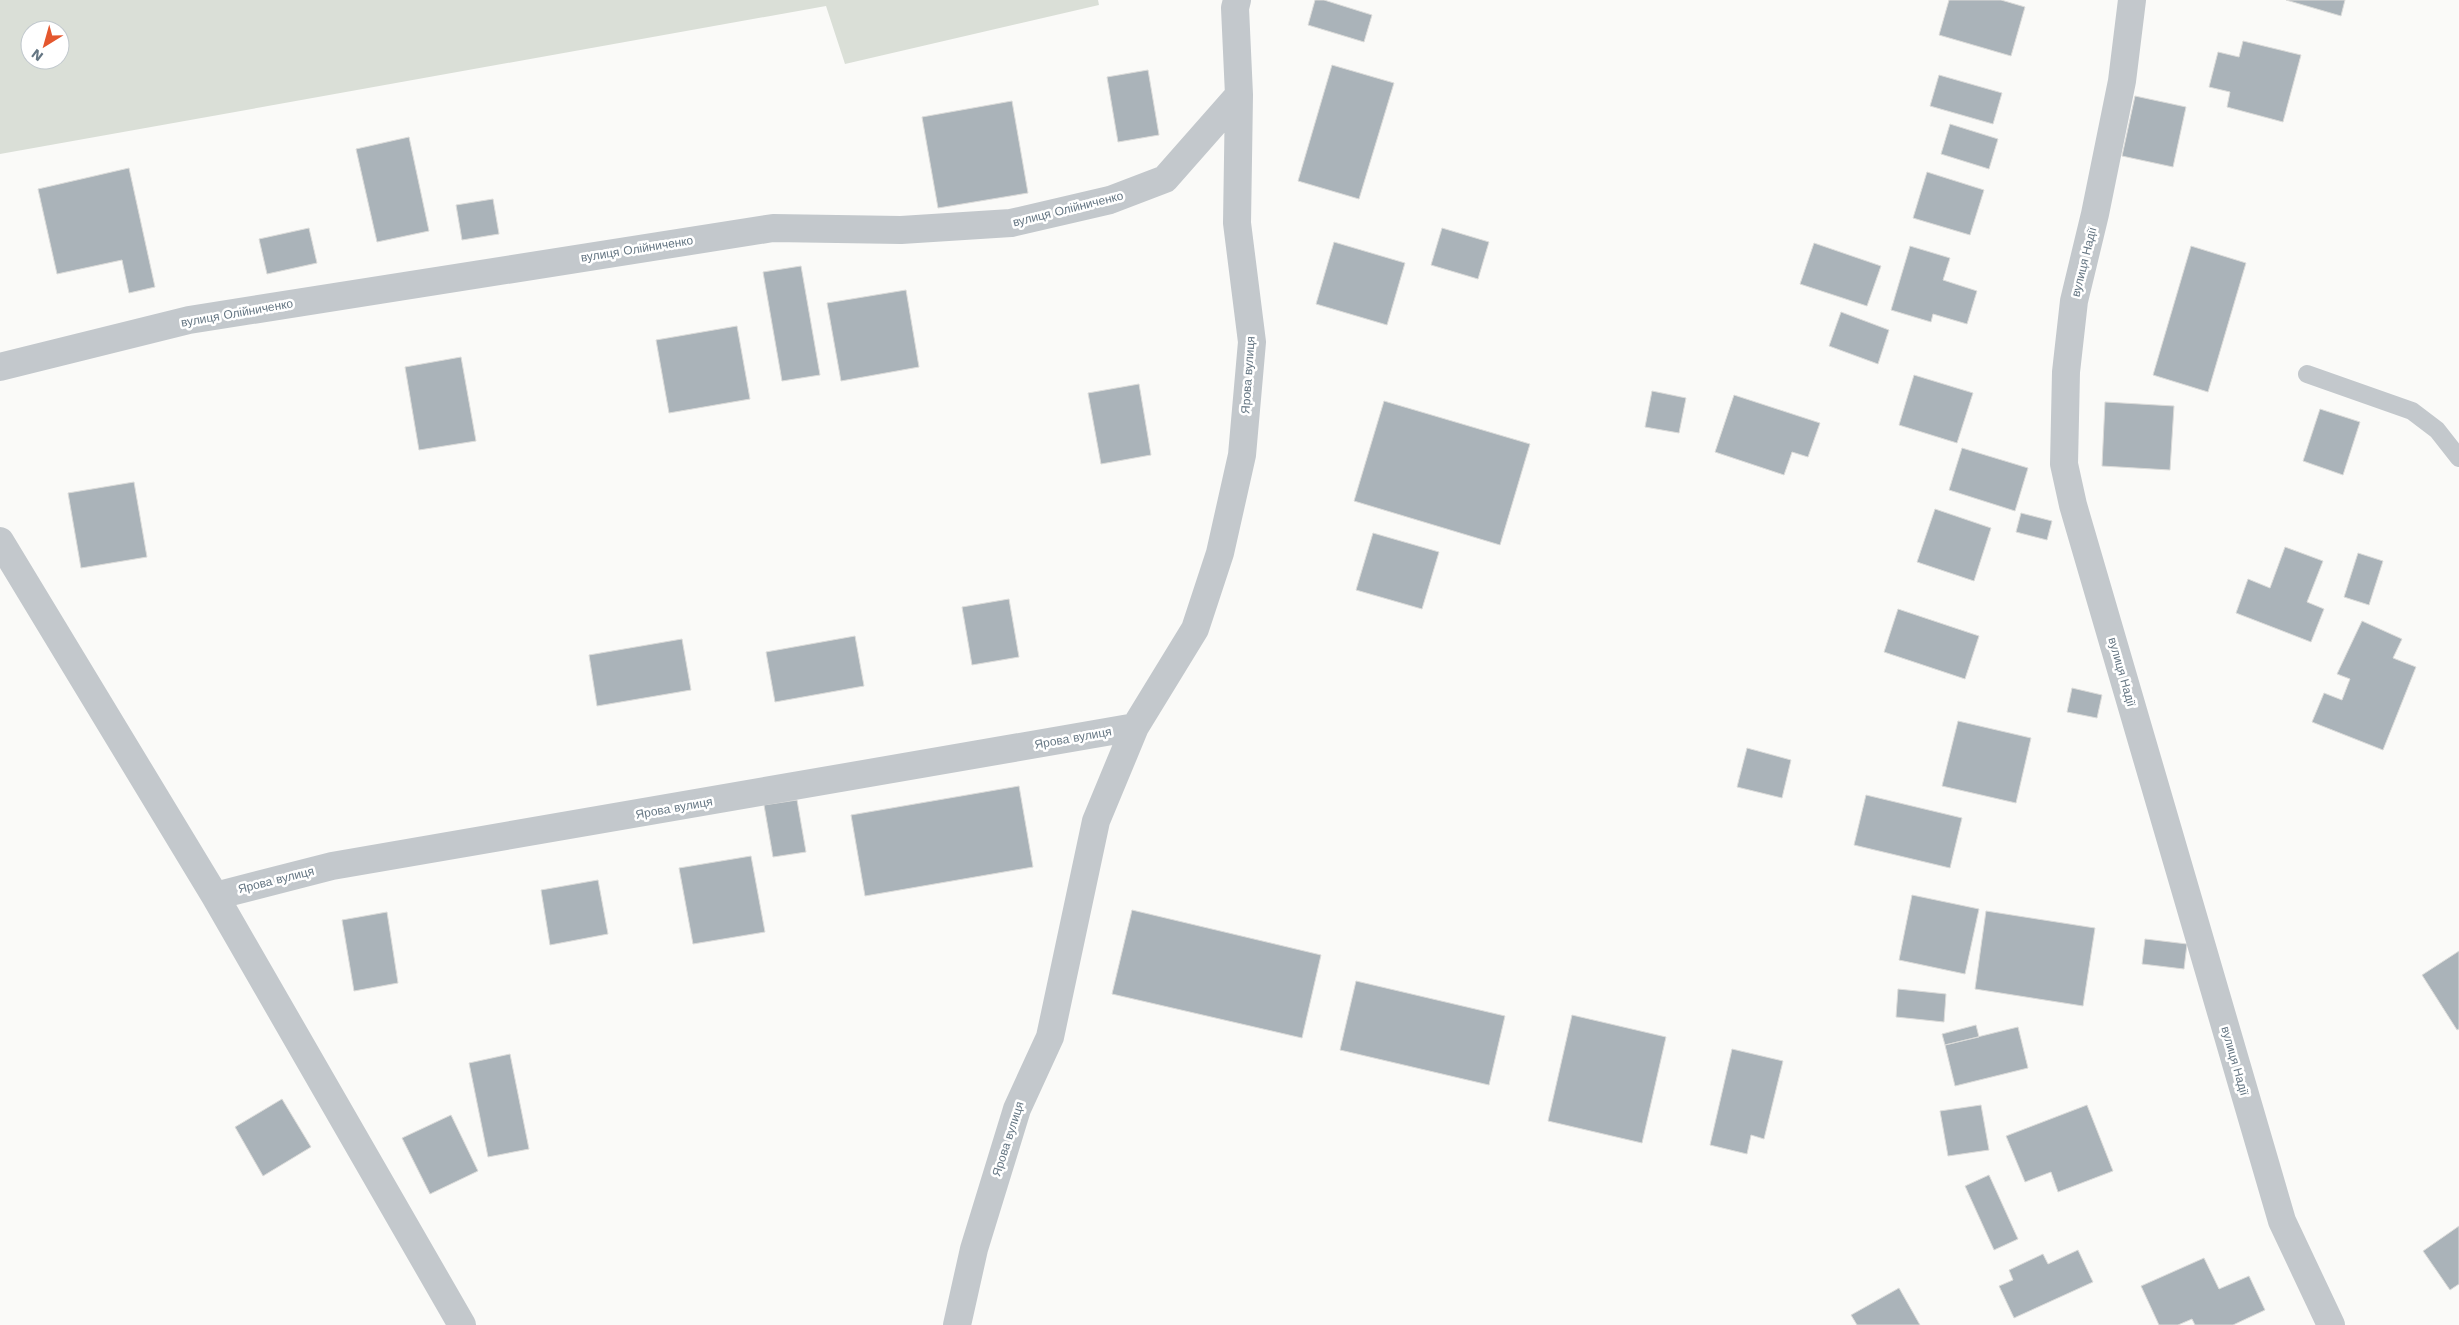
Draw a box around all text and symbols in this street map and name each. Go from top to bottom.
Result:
north arrow [20,20,70,70]
text: N [28,46,46,65]
street label: вулиця Олійниченко [1011,188,1125,230]
street label: вулиця Надії [2069,225,2100,298]
street label: вулиця Олійниченко [580,233,694,265]
street label: вулиця Олійниченко [180,296,294,330]
street label: Ярова вулиця [1238,336,1258,414]
street label: вулиця Надії [2105,636,2139,709]
street label: Ярова вулиця [1033,724,1113,752]
street label: Ярова вулиця [634,794,714,822]
street label: Ярова вулиця [236,864,316,896]
street label: вулиця Надії [2218,1025,2252,1098]
street label: Ярова вулиця [989,1100,1027,1178]

